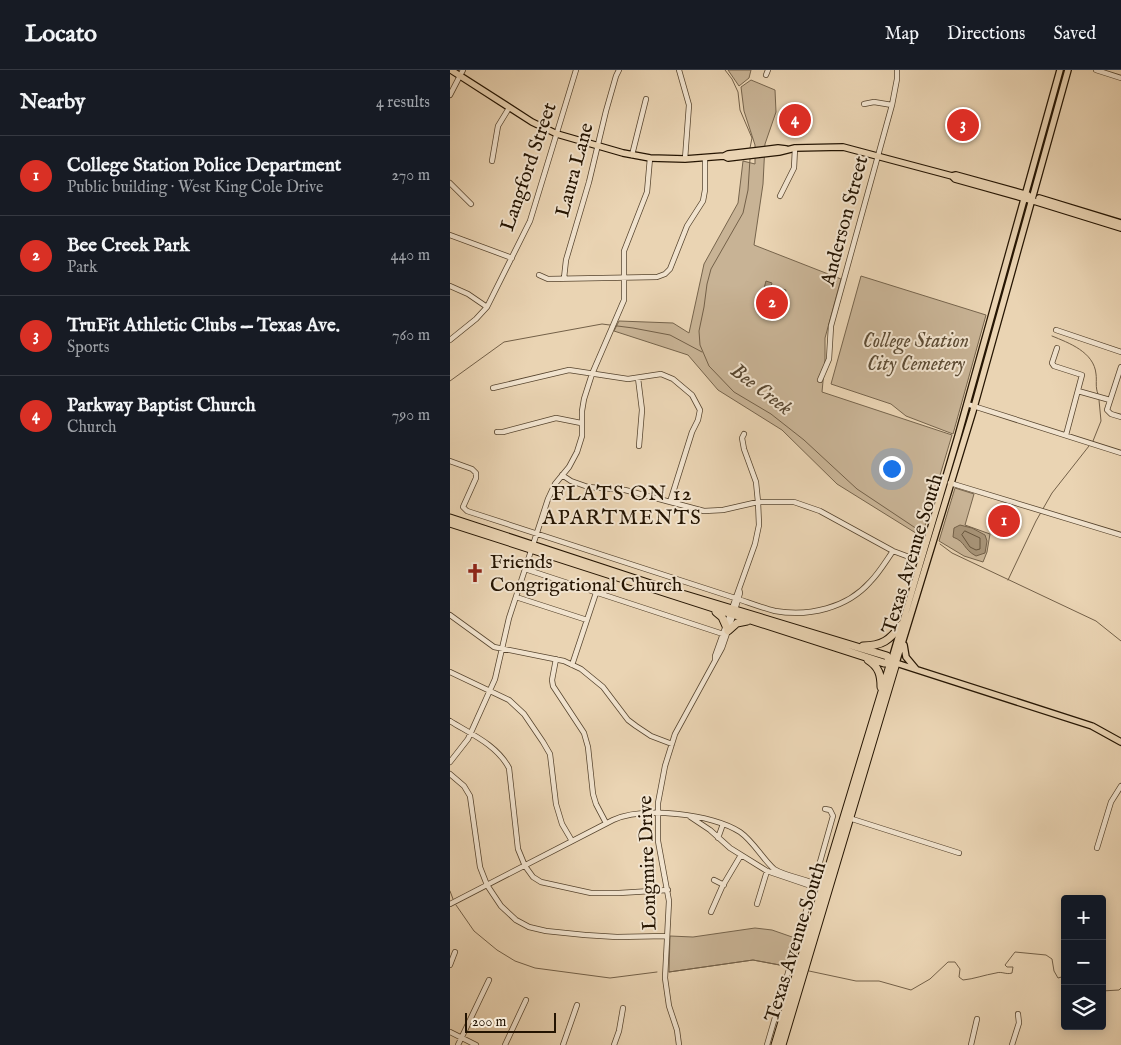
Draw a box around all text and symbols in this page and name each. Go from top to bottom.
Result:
text: Locato [25,19,97,50]
text: Map [885,23,919,46]
text: Directions [947,23,1025,46]
text: Saved [1053,23,1096,46]
text: Nearby [20,89,85,116]
text: 4 results [376,93,430,113]
street label: Langford Street [495,99,563,235]
pin: 4 [779,101,811,139]
pin: 3 [947,106,979,144]
street label: Laura Lane [550,120,600,220]
street label: Anderson Street [815,153,874,290]
text: College Station Police Department [67,154,341,178]
text: 1 [33,166,39,186]
text: 270 m [391,166,430,186]
text: Public building · West King Cole Drive [67,178,323,198]
text: Bee Creek Park [67,234,190,258]
text: 2 [32,246,40,266]
text: 440 m [391,246,430,266]
text: Park [67,258,97,278]
pin: 2 [756,284,788,322]
text: TruFit Athletic Clubs — Texas Ave. [67,314,340,338]
text: 3 [33,326,39,346]
text: 760 m [392,326,430,346]
park label: College Station City Cemetery [863,329,969,377]
text: Sports [67,338,109,358]
water label: Bee Creek [725,358,798,422]
text: Parkway Baptist Church [67,394,256,418]
text: 4 [32,406,40,426]
text: 790 m [392,406,430,426]
text: Church [67,418,116,438]
your location [879,456,905,482]
street label: Texas Avenue South [877,471,949,637]
district label: FLATS ON 12 APARTMENTS [541,481,702,532]
pin: 1 [988,502,1020,540]
place label: Friends Congrigational Church [490,550,683,598]
church icon: Friends Congrigational Church [464,562,486,584]
street label: Longmire Drive [633,795,663,931]
street label: Texas Avenue South [760,859,832,1025]
map controls [1061,895,1106,1030]
button: + [1061,895,1106,940]
button: − [1061,940,1106,985]
button: layers [1061,985,1106,1030]
scale bar [465,1010,556,1033]
text: 200 m [472,1013,506,1031]

